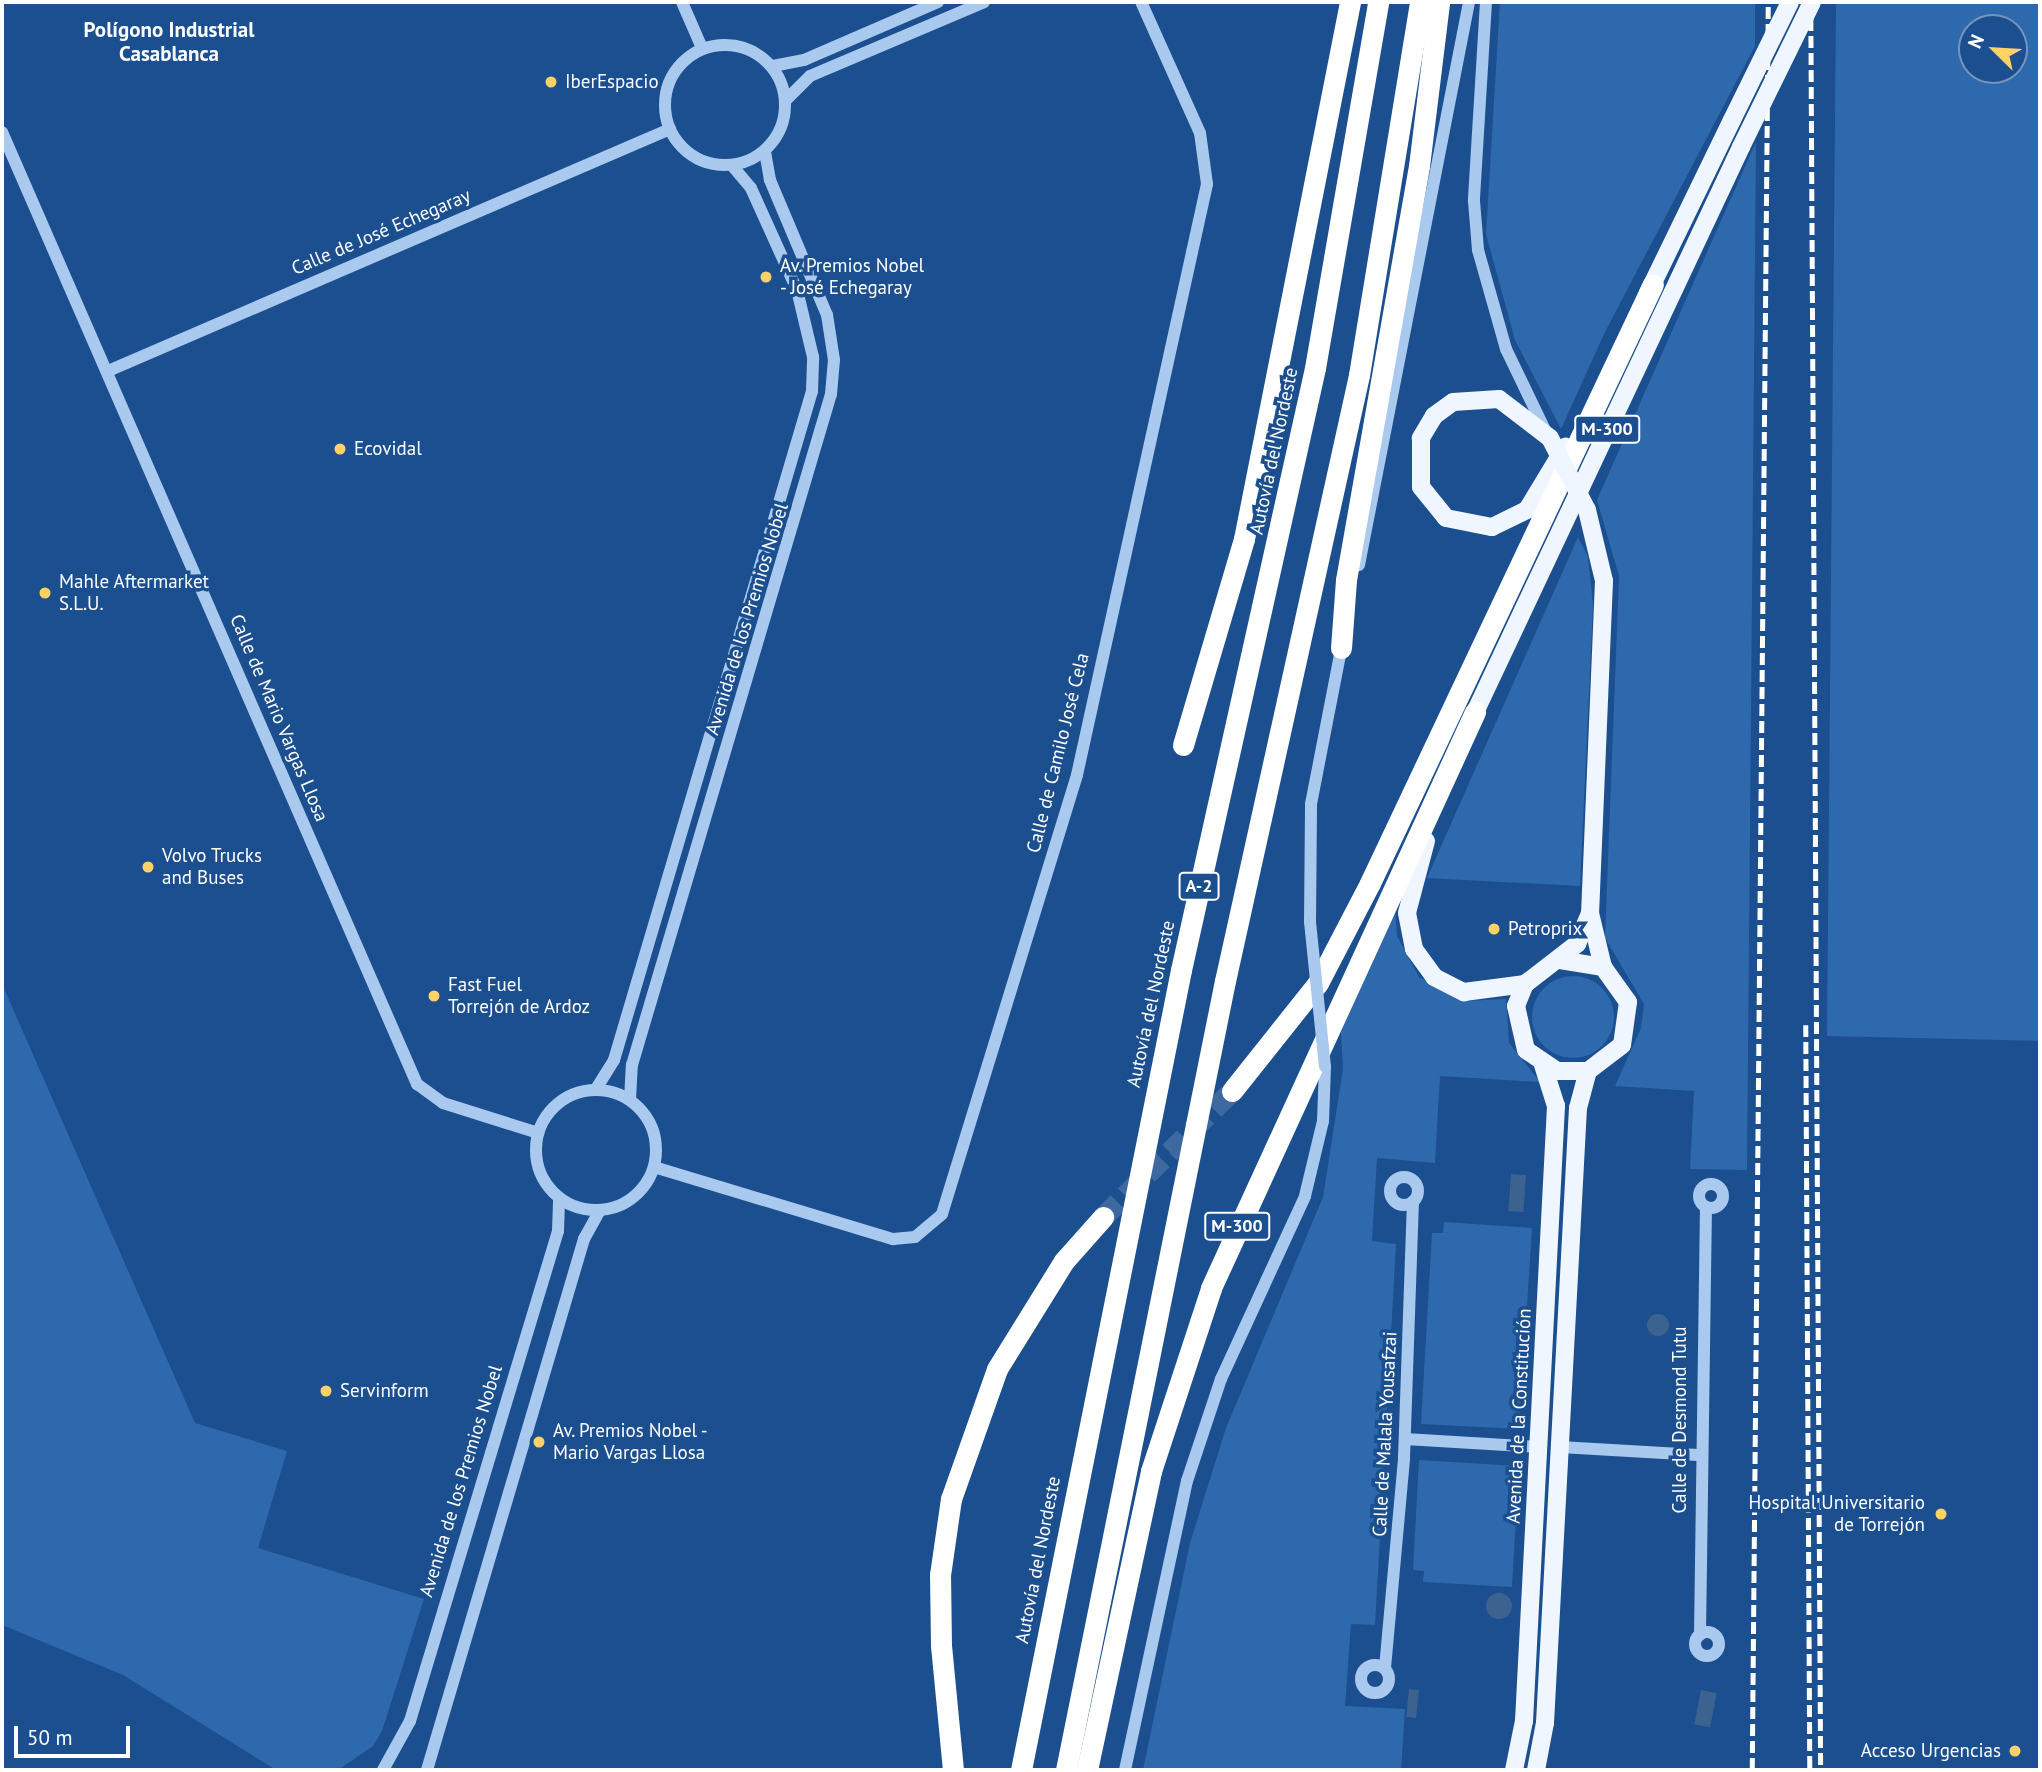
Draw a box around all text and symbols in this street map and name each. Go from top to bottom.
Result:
north arrow [1958,14,2028,84]
district label: Polígono Industrial Casablanca [84,17,254,67]
text: N [1962,31,1989,52]
place label: IberEspacio [565,71,659,93]
marker: IberEspacio [543,74,559,90]
street label: Calle de José Echegaray [288,184,474,280]
place label: Av. Premios Nobel - José Echegaray [780,255,926,299]
marker: Av. Premios Nobel - José Echegaray [758,269,774,285]
street label: Autovía del Nordeste [1245,366,1303,536]
road number: M-300 [1574,414,1640,444]
place label: Ecovidal [354,438,422,460]
marker: Ecovidal [332,441,348,457]
street label: Avenida de los Premios Nobel [701,500,793,738]
place label: Mahle Aftermarket S.L.U. [59,571,210,615]
marker: Mahle Aftermarket S.L.U. [37,585,53,601]
street label: Calle de Mario Vargas Llosa [225,611,333,825]
street label: Calle de Camilo José Cela [1022,651,1094,855]
place label: Volvo Trucks and Buses [162,845,263,889]
marker: Volvo Trucks and Buses [140,859,156,875]
road number: A-2 [1178,872,1220,900]
place label: Petroprix [1508,918,1582,940]
street label: Autovía del Nordeste [1122,919,1180,1089]
marker: Petroprix [1486,921,1502,937]
place label: Fast Fuel Torrejón de Ardoz [448,974,591,1018]
marker: Fast Fuel Torrejón de Ardoz [426,988,442,1004]
road number: M-300 [1204,1212,1270,1240]
street label: Avenida de la Constitución [1502,1308,1536,1524]
street label: Calle de Desmond Tutu [1669,1326,1691,1514]
street label: Calle de Malala Yousafzai [1368,1330,1402,1538]
street label: Avenida de los Premios Nobel [415,1362,507,1600]
place label: Servinform [340,1380,429,1402]
marker: Servinform [318,1383,334,1399]
place label: Av. Premios Nobel - Mario Vargas Llosa [553,1420,711,1464]
marker: Av. Premios Nobel - Mario Vargas Llosa [531,1434,547,1450]
street label: Autovía del Nordeste [1011,1474,1065,1646]
place label: Hospital Universitario de Torrejón [1749,1492,1925,1536]
marker: Hospital Universitario de Torrejón [1931,1504,1951,1524]
scale bar [18,1712,133,1756]
text: 50 m [27,1724,73,1751]
place label: Acceso Urgencias [1861,1740,2001,1762]
marker: Acceso Urgencias [2007,1743,2023,1759]

